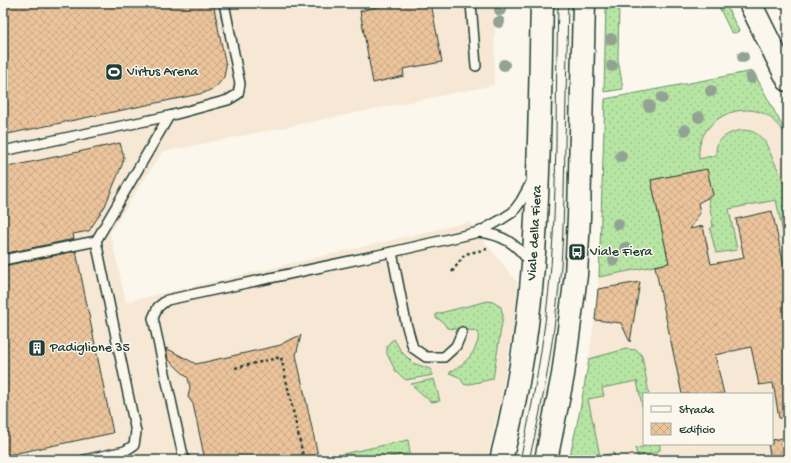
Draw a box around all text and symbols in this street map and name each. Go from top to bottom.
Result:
sports icon: Virtus Arena [104,62,124,82]
place label: Virtus Arena [126,64,200,81]
street label: Viale della Fiera [523,184,546,282]
bus stop icon: Viale Fiera [567,242,587,262]
place label: Viale Fiera [589,244,654,261]
building icon: Padiglione 35 [27,338,47,358]
place label: Padiglione 35 [49,340,130,357]
legend [643,393,773,445]
text: Strada [679,404,714,418]
text: Edificio [679,424,715,438]

